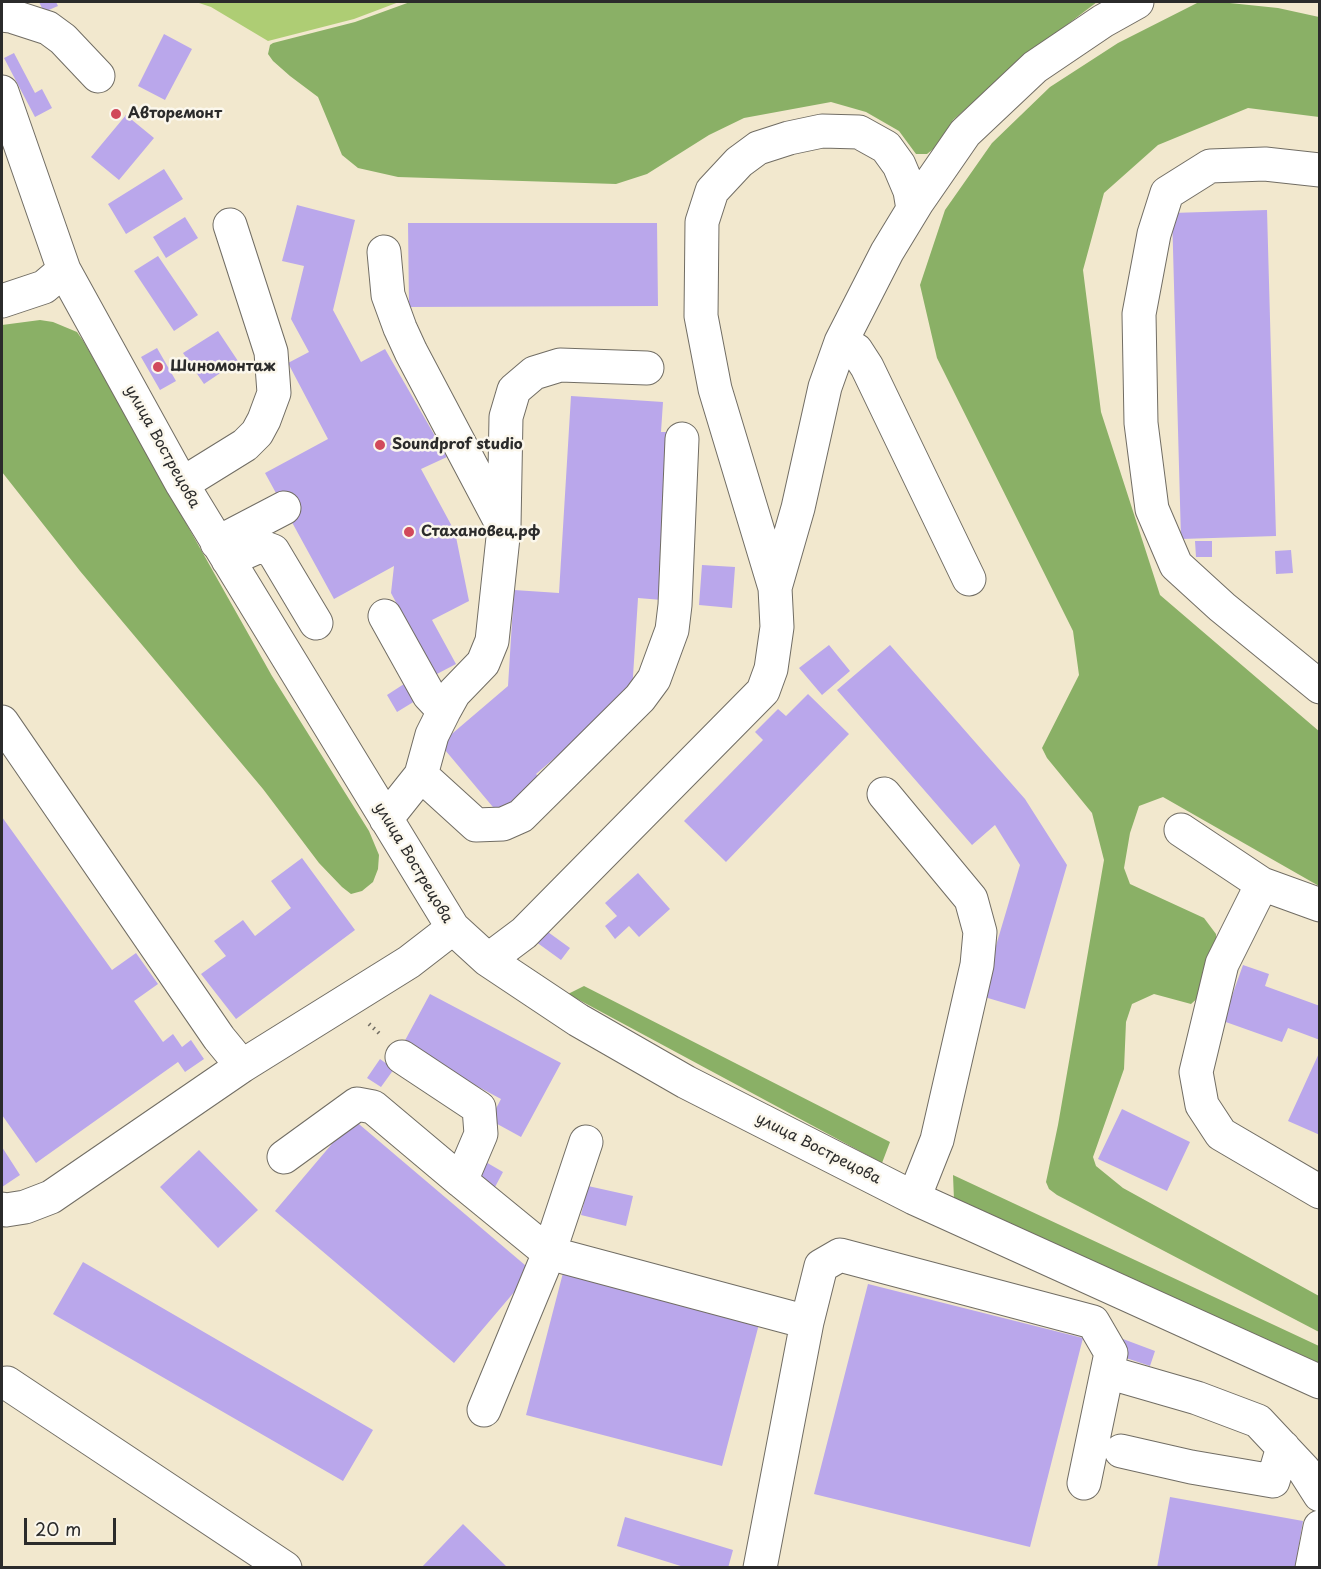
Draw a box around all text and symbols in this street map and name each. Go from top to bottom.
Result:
place label: Авторемонт [128,105,222,123]
marker: Авторемонт [109,107,123,121]
place label: Шиномонтаж [170,358,275,376]
marker: Шиномонтаж [151,360,165,374]
street label: улица Вострецова [121,382,203,512]
place label: Soundprof studio [392,436,523,454]
marker: Soundprof studio [373,438,387,452]
place label: Стахановец.рф [421,523,540,541]
marker: Стахановец.рф [402,525,416,539]
street label: улица Вострецова [370,799,456,927]
street label: улица Вострецова [753,1110,883,1188]
scale bar [27,1506,118,1544]
text: 20 m [35,1515,81,1542]

